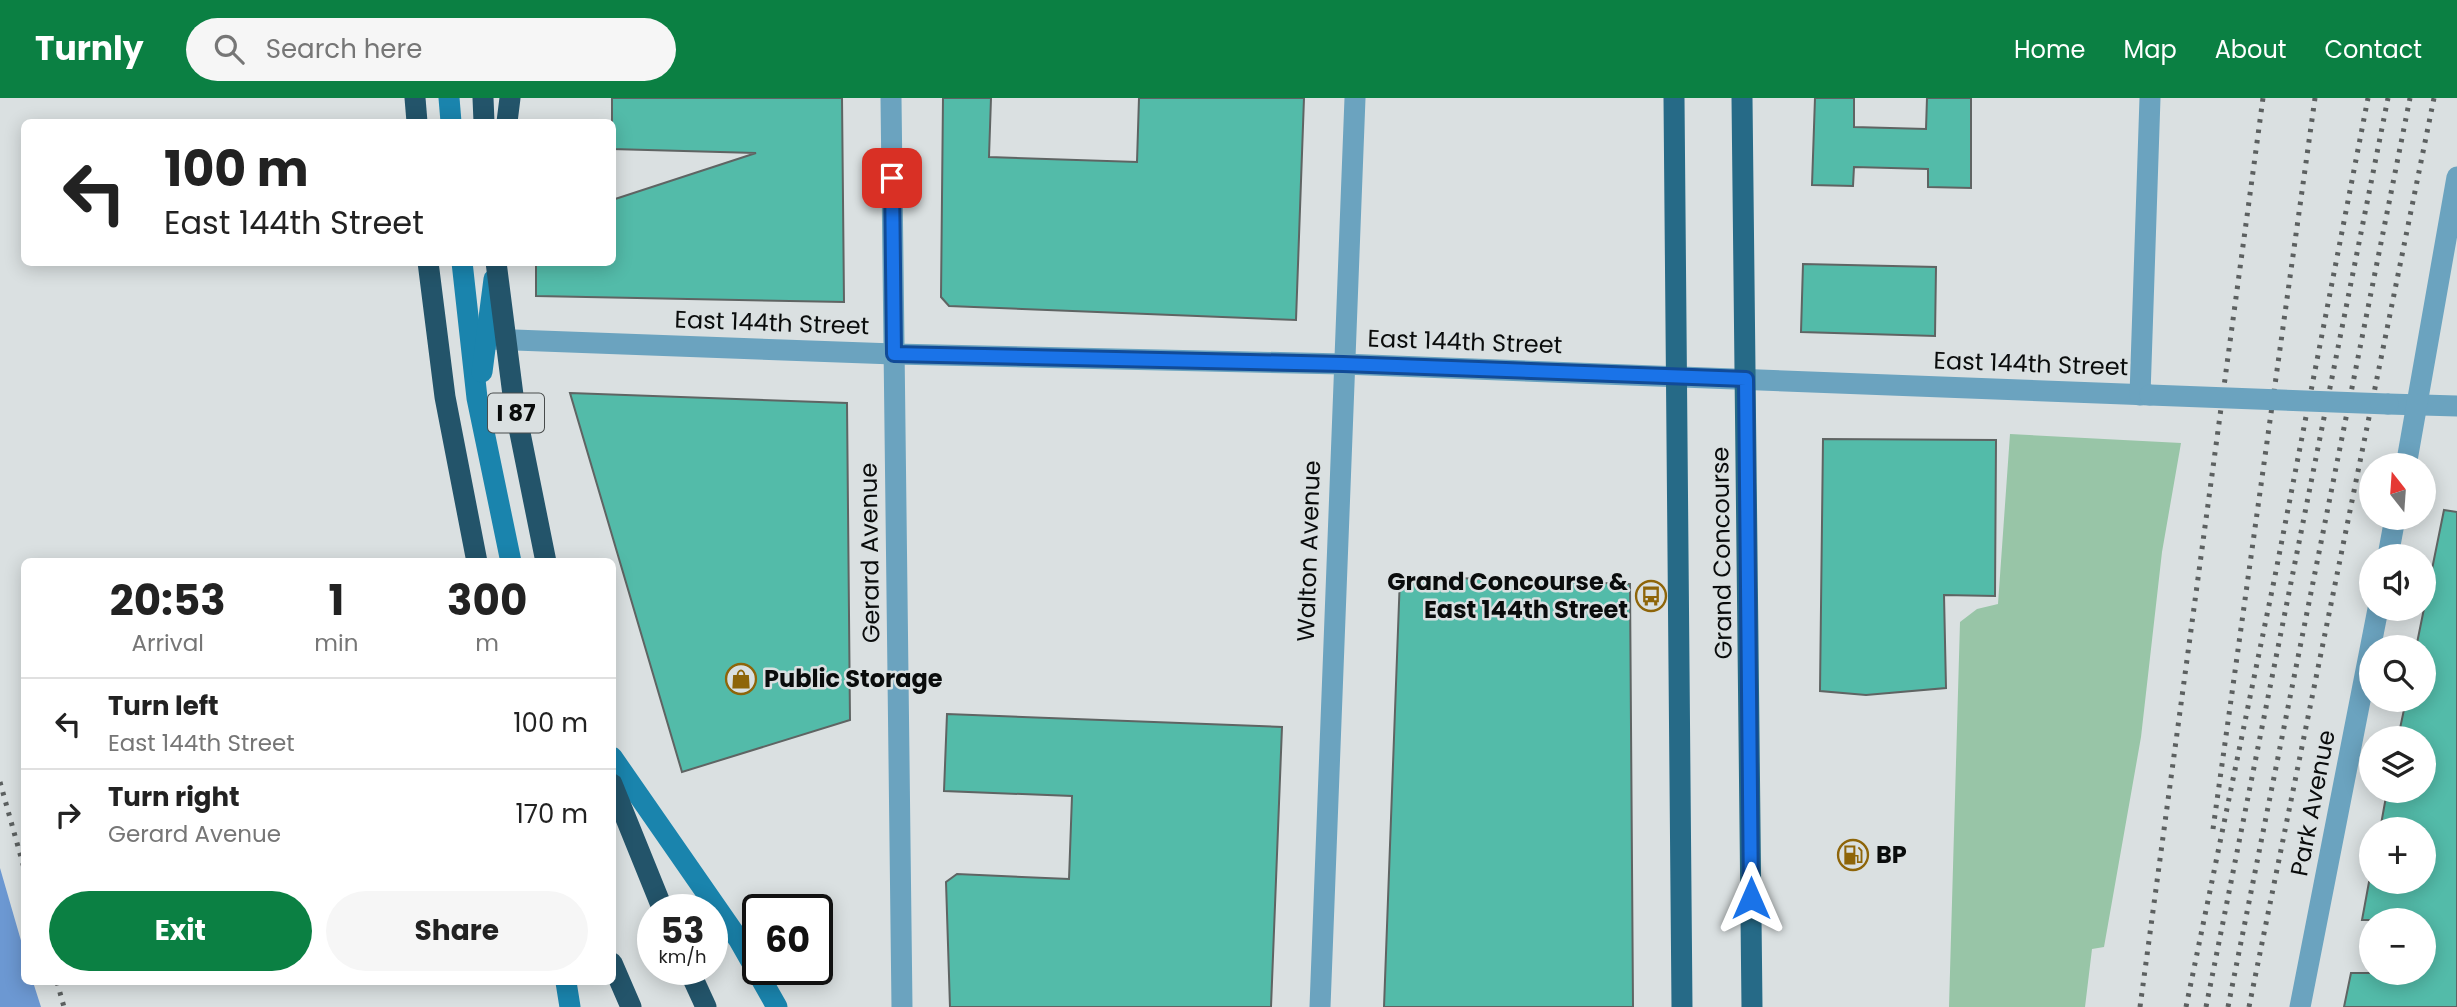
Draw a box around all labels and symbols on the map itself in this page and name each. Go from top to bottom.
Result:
pin [862,148,922,208]
street label: East 144th Street [674,303,870,342]
street label: East 144th Street [1367,322,1563,361]
street label: East 144th Street [1933,344,2129,383]
road number: I 87 [488,394,544,432]
street label: Grand Concourse [1703,446,1740,660]
north arrow [2359,453,2436,530]
street label: Walton Avenue [1289,460,1328,642]
street label: Gerard Avenue [851,463,888,644]
place label: Grand Concourse & East 144th Street [1387,565,1629,626]
bus stop icon: Grand Concourse & East 144th Street [1634,579,1668,613]
shop icon: Public Storage [724,662,758,696]
place label: Public Storage [764,662,943,695]
street label: Park Avenue [2282,727,2343,879]
fuel station icon: BP [1836,838,1870,872]
place label: BP [1876,838,1907,871]
position arrow [1714,861,1788,935]
speed limit sign: 60 [742,894,833,985]

